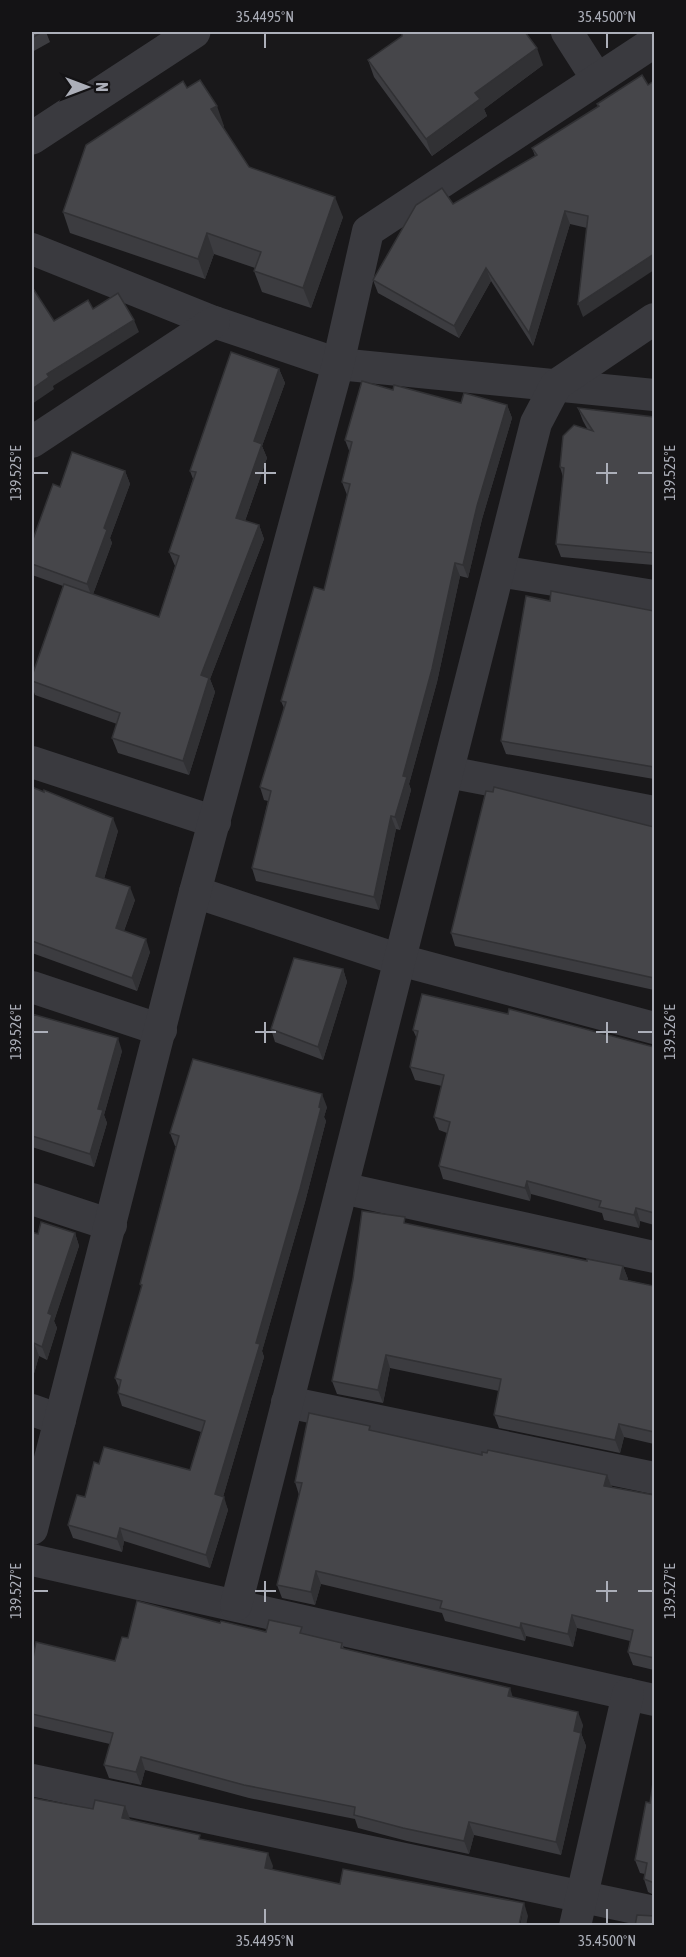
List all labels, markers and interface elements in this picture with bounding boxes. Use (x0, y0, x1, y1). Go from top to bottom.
text: 35.4495°N (236, 8, 294, 25)
text: 35.4500°N (578, 8, 636, 25)
north arrow (57, 57, 117, 117)
text: N (93, 82, 111, 92)
text: 139.525°E (7, 445, 24, 501)
text: 139.525°E (661, 445, 678, 501)
text: 139.526°E (7, 1004, 24, 1060)
text: 139.526°E (661, 1004, 678, 1060)
text: 139.527°E (7, 1563, 24, 1619)
text: 139.527°E (661, 1563, 678, 1619)
text: 35.4495°N (236, 1932, 294, 1949)
text: 35.4500°N (578, 1932, 636, 1949)

